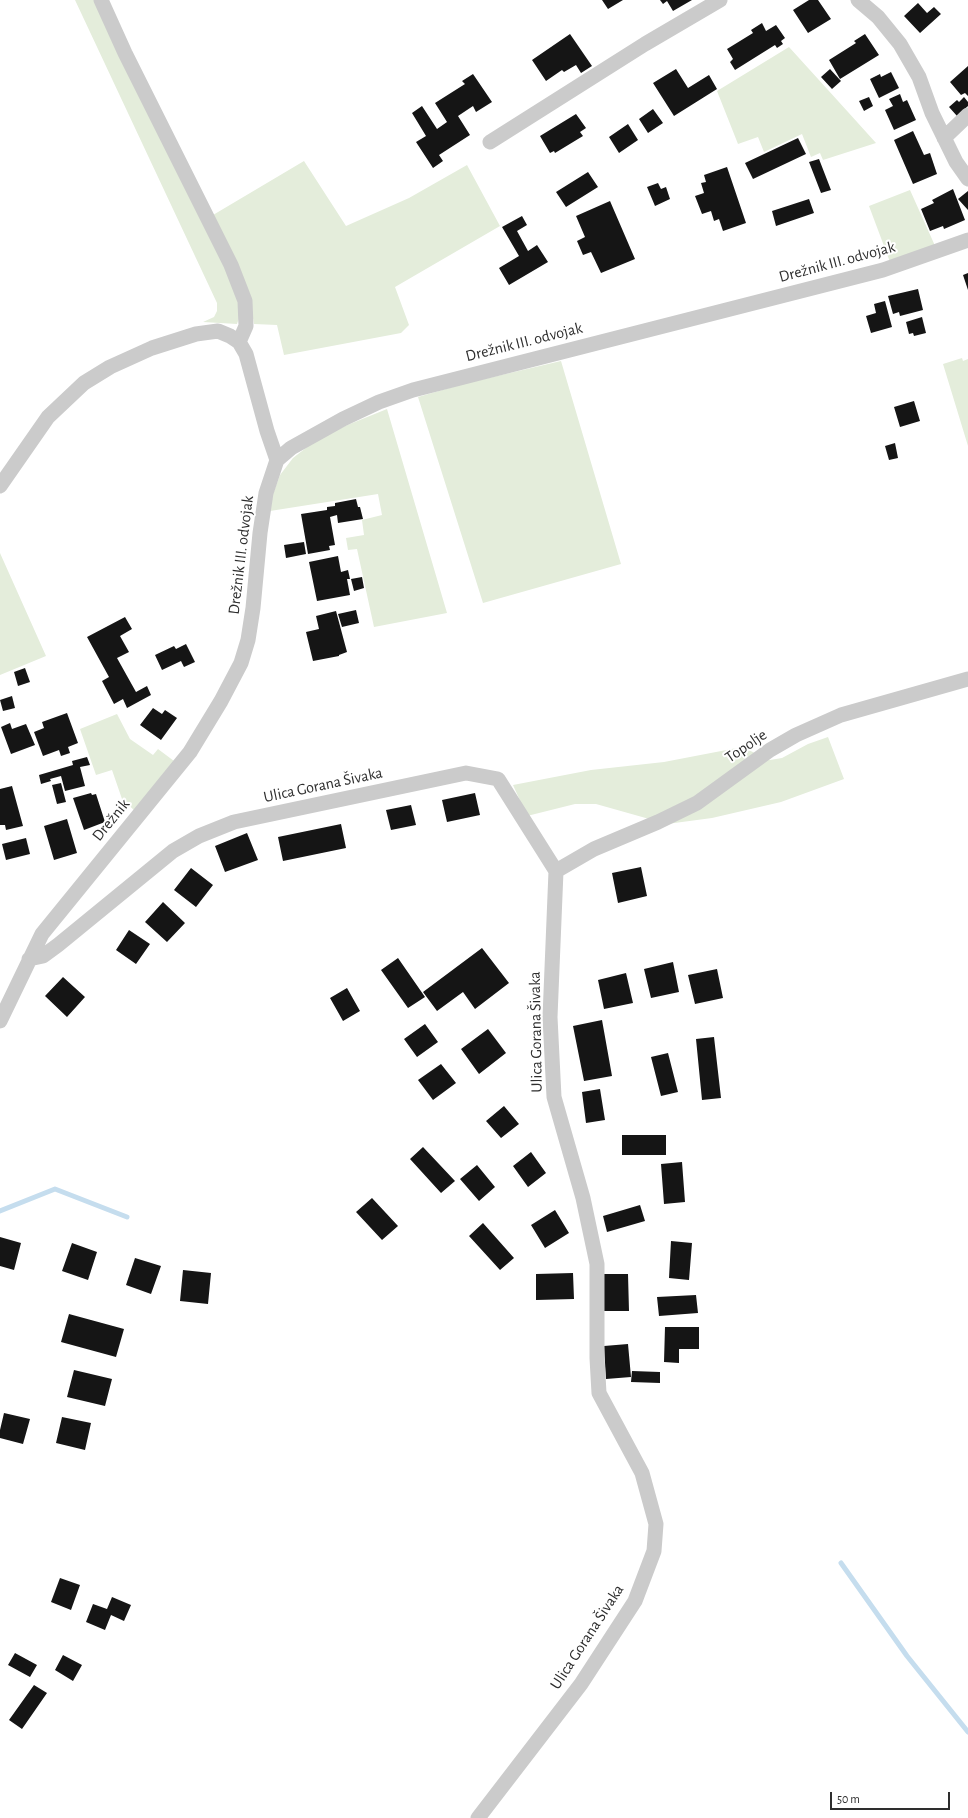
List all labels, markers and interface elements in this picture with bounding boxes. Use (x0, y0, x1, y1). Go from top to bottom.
street label: Drežnik III. odvojak (777, 237, 897, 287)
street label: Drežnik III. odvojak (464, 318, 584, 366)
street label: Drežnik III. odvojak (224, 494, 258, 616)
street label: Topolje (721, 725, 771, 767)
street label: Ulica Gorana Šivaka (262, 763, 384, 807)
street label: Drežnik (88, 795, 134, 845)
street label: Ulica Gorana Šivaka (525, 971, 547, 1093)
street label: Ulica Gorana Šivaka (546, 1581, 628, 1693)
scale bar (832, 1784, 952, 1810)
text: 50 m (837, 1793, 860, 1805)

